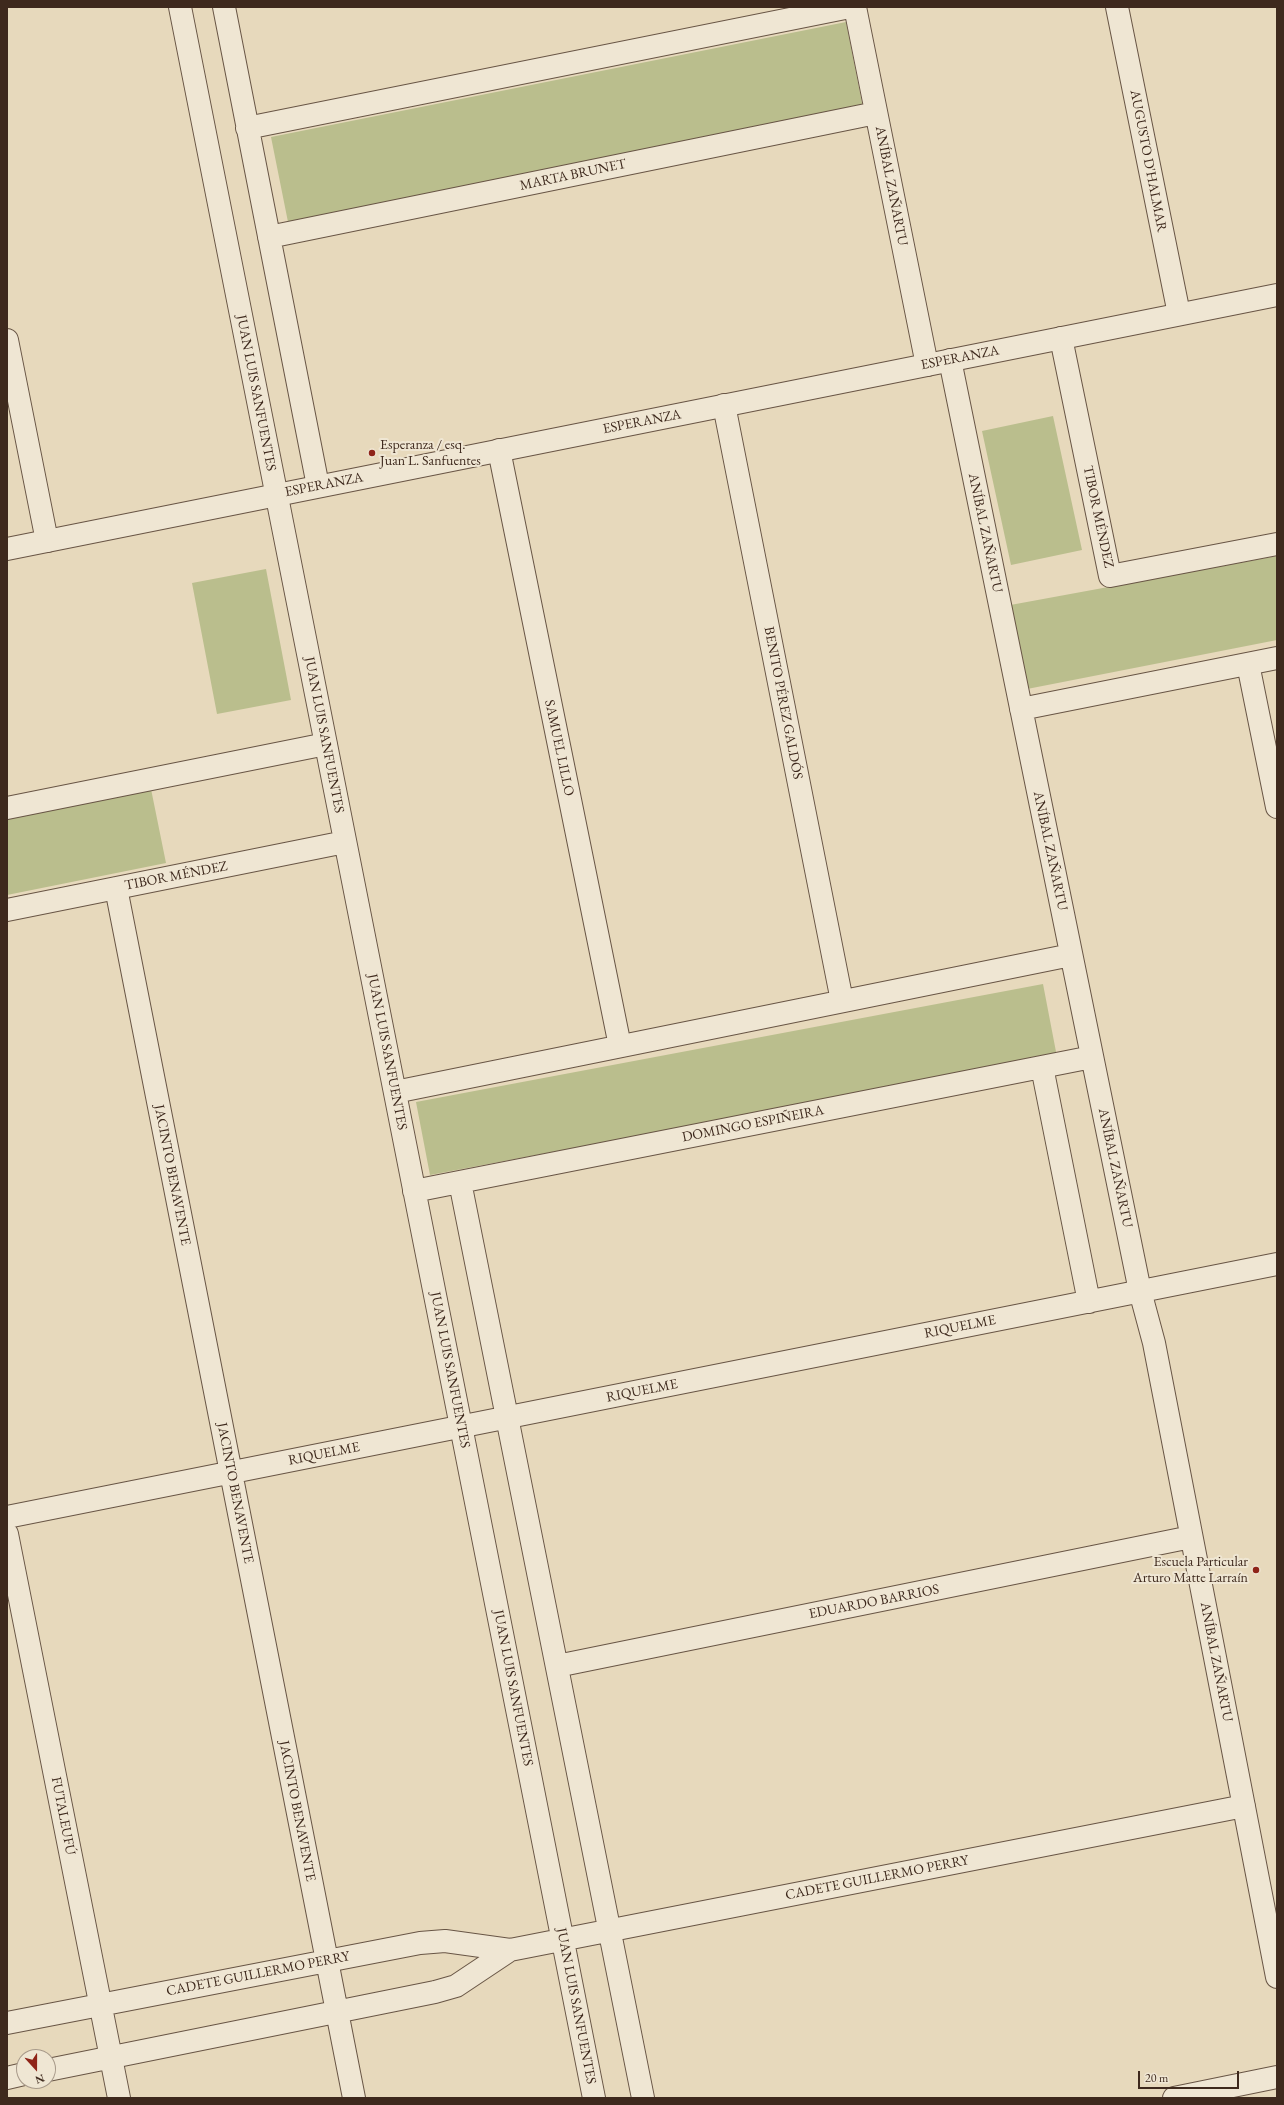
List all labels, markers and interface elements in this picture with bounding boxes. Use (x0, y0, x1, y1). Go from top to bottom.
street label: AUGUSTO D'HALMAR (1126, 88, 1170, 234)
street label: ANÍBAL ZAÑARTU (871, 125, 911, 247)
street label: MARTA BRUNET (518, 156, 628, 194)
street label: JUAN LUIS SANFUENTES (233, 313, 279, 473)
street label: ESPERANZA (919, 342, 1001, 374)
street label: ESPERANZA (601, 406, 683, 438)
place label: Esperanza / esq. Juan L. Sanfuentes (380, 437, 481, 470)
marker: Esperanza / esq. Juan L. Sanfuentes (367, 448, 377, 458)
street label: TIBOR MÉNDEZ (1079, 464, 1117, 570)
street label: ESPERANZA (283, 469, 365, 501)
street label: ANÍBAL ZAÑARTU (964, 472, 1006, 594)
street label: BENITO PÉREZ GALDÓS (760, 625, 806, 781)
street label: JUAN LUIS SANFUENTES (301, 655, 347, 815)
street label: SAMUEL LILLO (541, 698, 577, 798)
street label: ANÍBAL ZAÑARTU (1029, 790, 1071, 912)
street label: TIBOR MÉNDEZ (123, 858, 229, 894)
street label: JUAN LUIS SANFUENTES (364, 972, 410, 1132)
street label: DOMINGO ESPIÑEIRA (681, 1102, 825, 1146)
street label: JACINTO BENAVENTE (150, 1103, 194, 1247)
street label: ANÍBAL ZAÑARTU (1094, 1107, 1136, 1229)
street label: JUAN LUIS SANFUENTES (427, 1290, 473, 1450)
street label: RIQUELME (923, 1312, 997, 1342)
street label: RIQUELME (605, 1376, 679, 1406)
street label: JACINTO BENAVENTE (213, 1421, 257, 1565)
street label: RIQUELME (287, 1439, 361, 1469)
place label: Escuela Particular Arturo Matte Larraín (1133, 1554, 1248, 1586)
marker: Escuela Particular Arturo Matte Larraín (1251, 1565, 1261, 1575)
street label: EDUARDO BARRIOS (807, 1581, 941, 1623)
street label: ANÍBAL ZAÑARTU (1196, 1601, 1236, 1723)
street label: JUAN LUIS SANFUENTES (490, 1608, 536, 1768)
street label: JACINTO BENAVENTE (275, 1739, 319, 1883)
street label: FUTALEUFÚ (47, 1775, 79, 1857)
street label: CADETE GUILLERMO PERRY (784, 1852, 970, 1904)
street label: JUAN LUIS SANFUENTES (553, 1926, 599, 2086)
street label: CADETE GUILLERMO PERRY (165, 1948, 351, 2000)
north arrow (16, 2049, 56, 2089)
scale bar (1140, 2063, 1241, 2089)
text: 20 m (1145, 2070, 1168, 2086)
text: N (33, 2071, 47, 2087)

